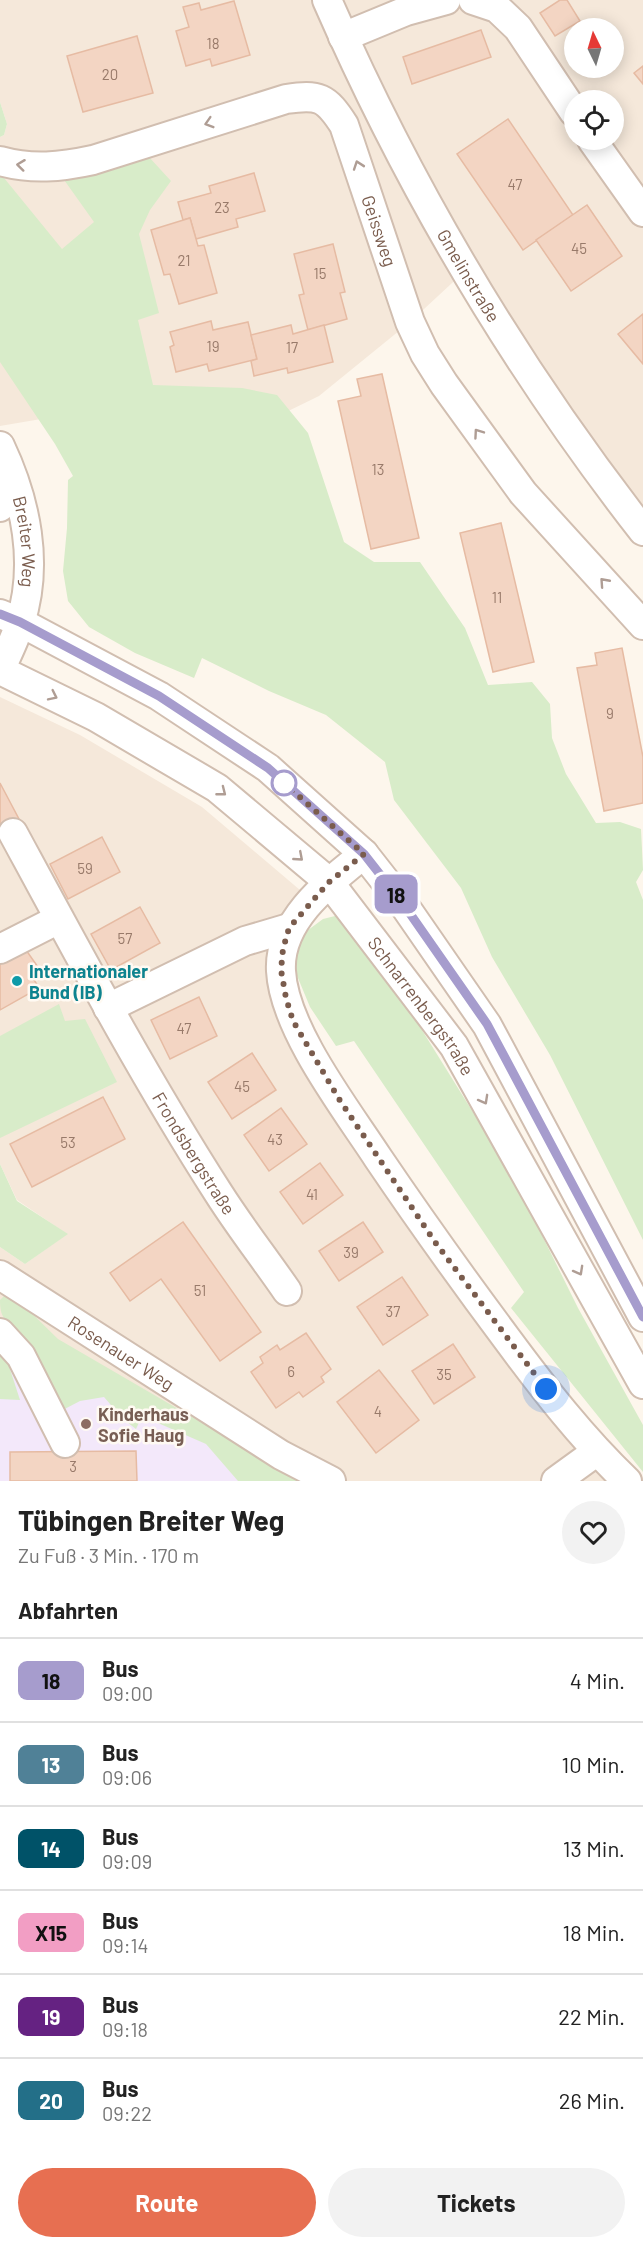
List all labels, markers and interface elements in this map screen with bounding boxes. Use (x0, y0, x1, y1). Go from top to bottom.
north arrow (564, 18, 624, 78)
map controls (564, 18, 624, 150)
house number: 18 (206, 34, 220, 52)
house number: 20 (102, 65, 118, 83)
button: locate (564, 90, 624, 150)
one-way arrow (204, 116, 215, 128)
one-way arrow (16, 160, 25, 172)
one-way arrow (353, 160, 366, 171)
house number: 47 (508, 175, 522, 193)
street label: Geissweg (357, 192, 402, 269)
house number: 23 (214, 198, 230, 216)
street label: Gmelinstraße (433, 225, 505, 326)
house number: 45 (571, 239, 587, 257)
house number: 21 (177, 251, 191, 269)
house number: 15 (314, 264, 326, 282)
house number: 19 (206, 337, 220, 355)
house number: 17 (286, 338, 298, 356)
one-way arrow (475, 428, 486, 439)
house number: 13 (372, 460, 384, 478)
street label: Breiter Weg (9, 494, 40, 589)
one-way arrow (600, 578, 611, 588)
house number: 11 (492, 588, 502, 606)
one-way arrow (46, 688, 57, 700)
house number: 9 (606, 704, 614, 722)
unlabelled marker (271, 770, 297, 796)
one-way arrow (215, 785, 226, 796)
one-way arrow (292, 850, 303, 861)
house number: 59 (77, 859, 93, 877)
line badge: 18 (369, 874, 423, 914)
text: 18 (387, 882, 405, 907)
house number: 57 (118, 929, 132, 947)
street label: Schnarrenbergstraße (363, 932, 479, 1079)
place label: Internationaler Bund (IB) (29, 960, 148, 1003)
marker: Internationaler Bund (IB) (10, 974, 24, 988)
house number: 47 (177, 1019, 191, 1037)
house number: 45 (234, 1077, 250, 1095)
street label: Frondsbergstraße (148, 1088, 240, 1219)
one-way arrow (477, 1094, 488, 1105)
house number: 43 (267, 1130, 283, 1148)
house number: 53 (60, 1133, 76, 1151)
house number: 41 (306, 1185, 318, 1203)
house number: 39 (343, 1243, 359, 1261)
one-way arrow (572, 1265, 583, 1275)
house number: 51 (194, 1281, 206, 1299)
house number: 37 (386, 1302, 400, 1320)
street label: Rosenauer Weg (64, 1311, 178, 1395)
house number: 6 (287, 1362, 295, 1380)
house number: 35 (436, 1365, 452, 1383)
your location (531, 1374, 561, 1404)
house number: 4 (374, 1402, 382, 1420)
place label: Kinderhaus Sofie Haug (98, 1403, 189, 1446)
marker: Kinderhaus Sofie Haug (79, 1417, 93, 1431)
house number: 3 (69, 1457, 77, 1475)
button: heart (562, 1501, 625, 1564)
text: Tübingen Breiter Weg (18, 1503, 284, 1537)
text: Zu Fuß · 3 Min. · 170 m (18, 1543, 199, 1567)
text: Abfahrten (18, 1597, 118, 1623)
text: Bus (102, 1655, 139, 1681)
text: 4 Min. (570, 1667, 625, 1693)
text: 18 (42, 1668, 60, 1693)
text: 09:00 (102, 1681, 153, 1705)
text: Bus (102, 1739, 139, 1765)
text: 10 Min. (562, 1751, 625, 1777)
text: 13 (42, 1752, 60, 1777)
text: 09:06 (102, 1765, 152, 1789)
text: Bus (102, 1823, 139, 1849)
text: 13 Min. (563, 1835, 625, 1861)
text: 14 (41, 1836, 61, 1861)
text: 09:09 (102, 1849, 152, 1873)
text: Bus (102, 1907, 139, 1933)
text: 18 Min. (563, 1919, 625, 1945)
text: X15 (35, 1920, 67, 1945)
text: 09:14 (102, 1933, 149, 1957)
text: Bus (102, 1991, 139, 2017)
text: 22 Min. (558, 2003, 625, 2029)
text: 19 (42, 2004, 60, 2029)
text: 09:18 (102, 2017, 148, 2041)
text: Bus (102, 2075, 139, 2101)
text: 26 Min. (559, 2087, 625, 2113)
text: 20 (39, 2088, 63, 2113)
text: 09:22 (102, 2101, 152, 2125)
button: Route (18, 2168, 316, 2237)
button: Tickets (328, 2168, 625, 2237)

